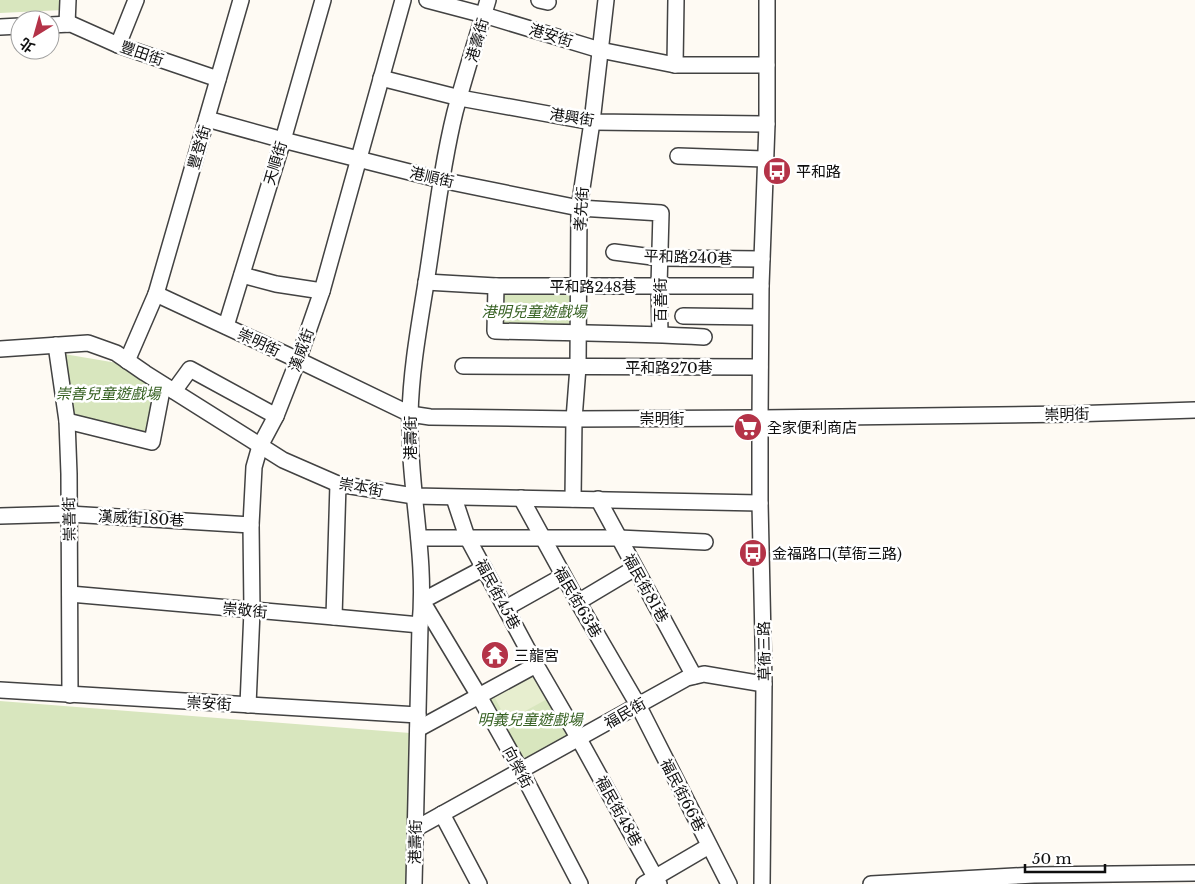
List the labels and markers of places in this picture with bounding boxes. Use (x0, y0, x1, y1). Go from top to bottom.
bus stop icon: 平和路 (762, 156, 792, 186)
place label: 平和路 (796, 162, 841, 181)
supermarket icon: 全家便利商店 (733, 412, 763, 442)
place label: 全家便利商店 (767, 418, 857, 437)
bus stop icon: 金福路口(草衙三路) (738, 538, 768, 568)
place label: 金福路口(草衙三路) (772, 544, 902, 563)
temple icon: 三龍宮 (480, 640, 510, 670)
place label: 三龍宮 (514, 646, 559, 665)

